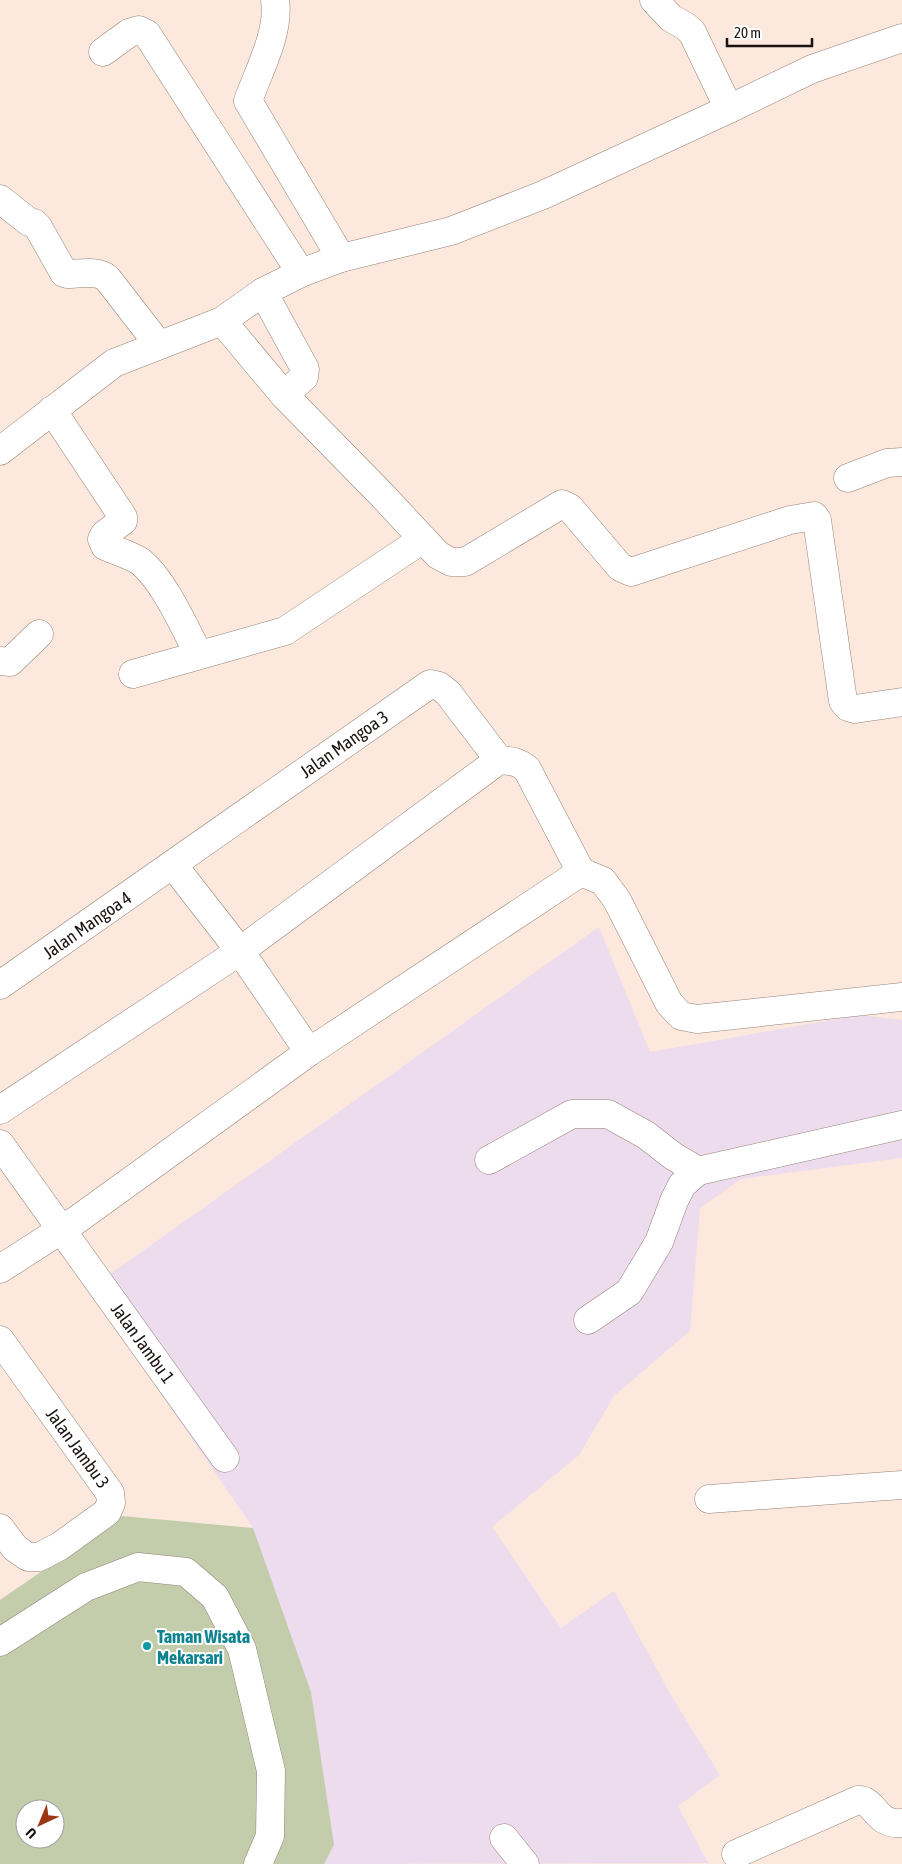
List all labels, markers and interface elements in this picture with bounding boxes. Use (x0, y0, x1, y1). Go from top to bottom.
scale bar (727, 15, 812, 47)
text: 20 m (734, 24, 761, 41)
street label: Jalan Mangoa 3 (296, 706, 392, 782)
street label: Jalan Mangoa 4 (39, 887, 135, 963)
street label: Jalan Jambu 1 (107, 1299, 179, 1387)
street label: Jalan Jambu 3 (42, 1404, 114, 1492)
place label: Taman Wisata Mekarsari (157, 1626, 250, 1668)
marker: Taman Wisata Mekarsari (141, 1640, 153, 1652)
north arrow (15, 1799, 65, 1849)
text: U (22, 1825, 39, 1842)

